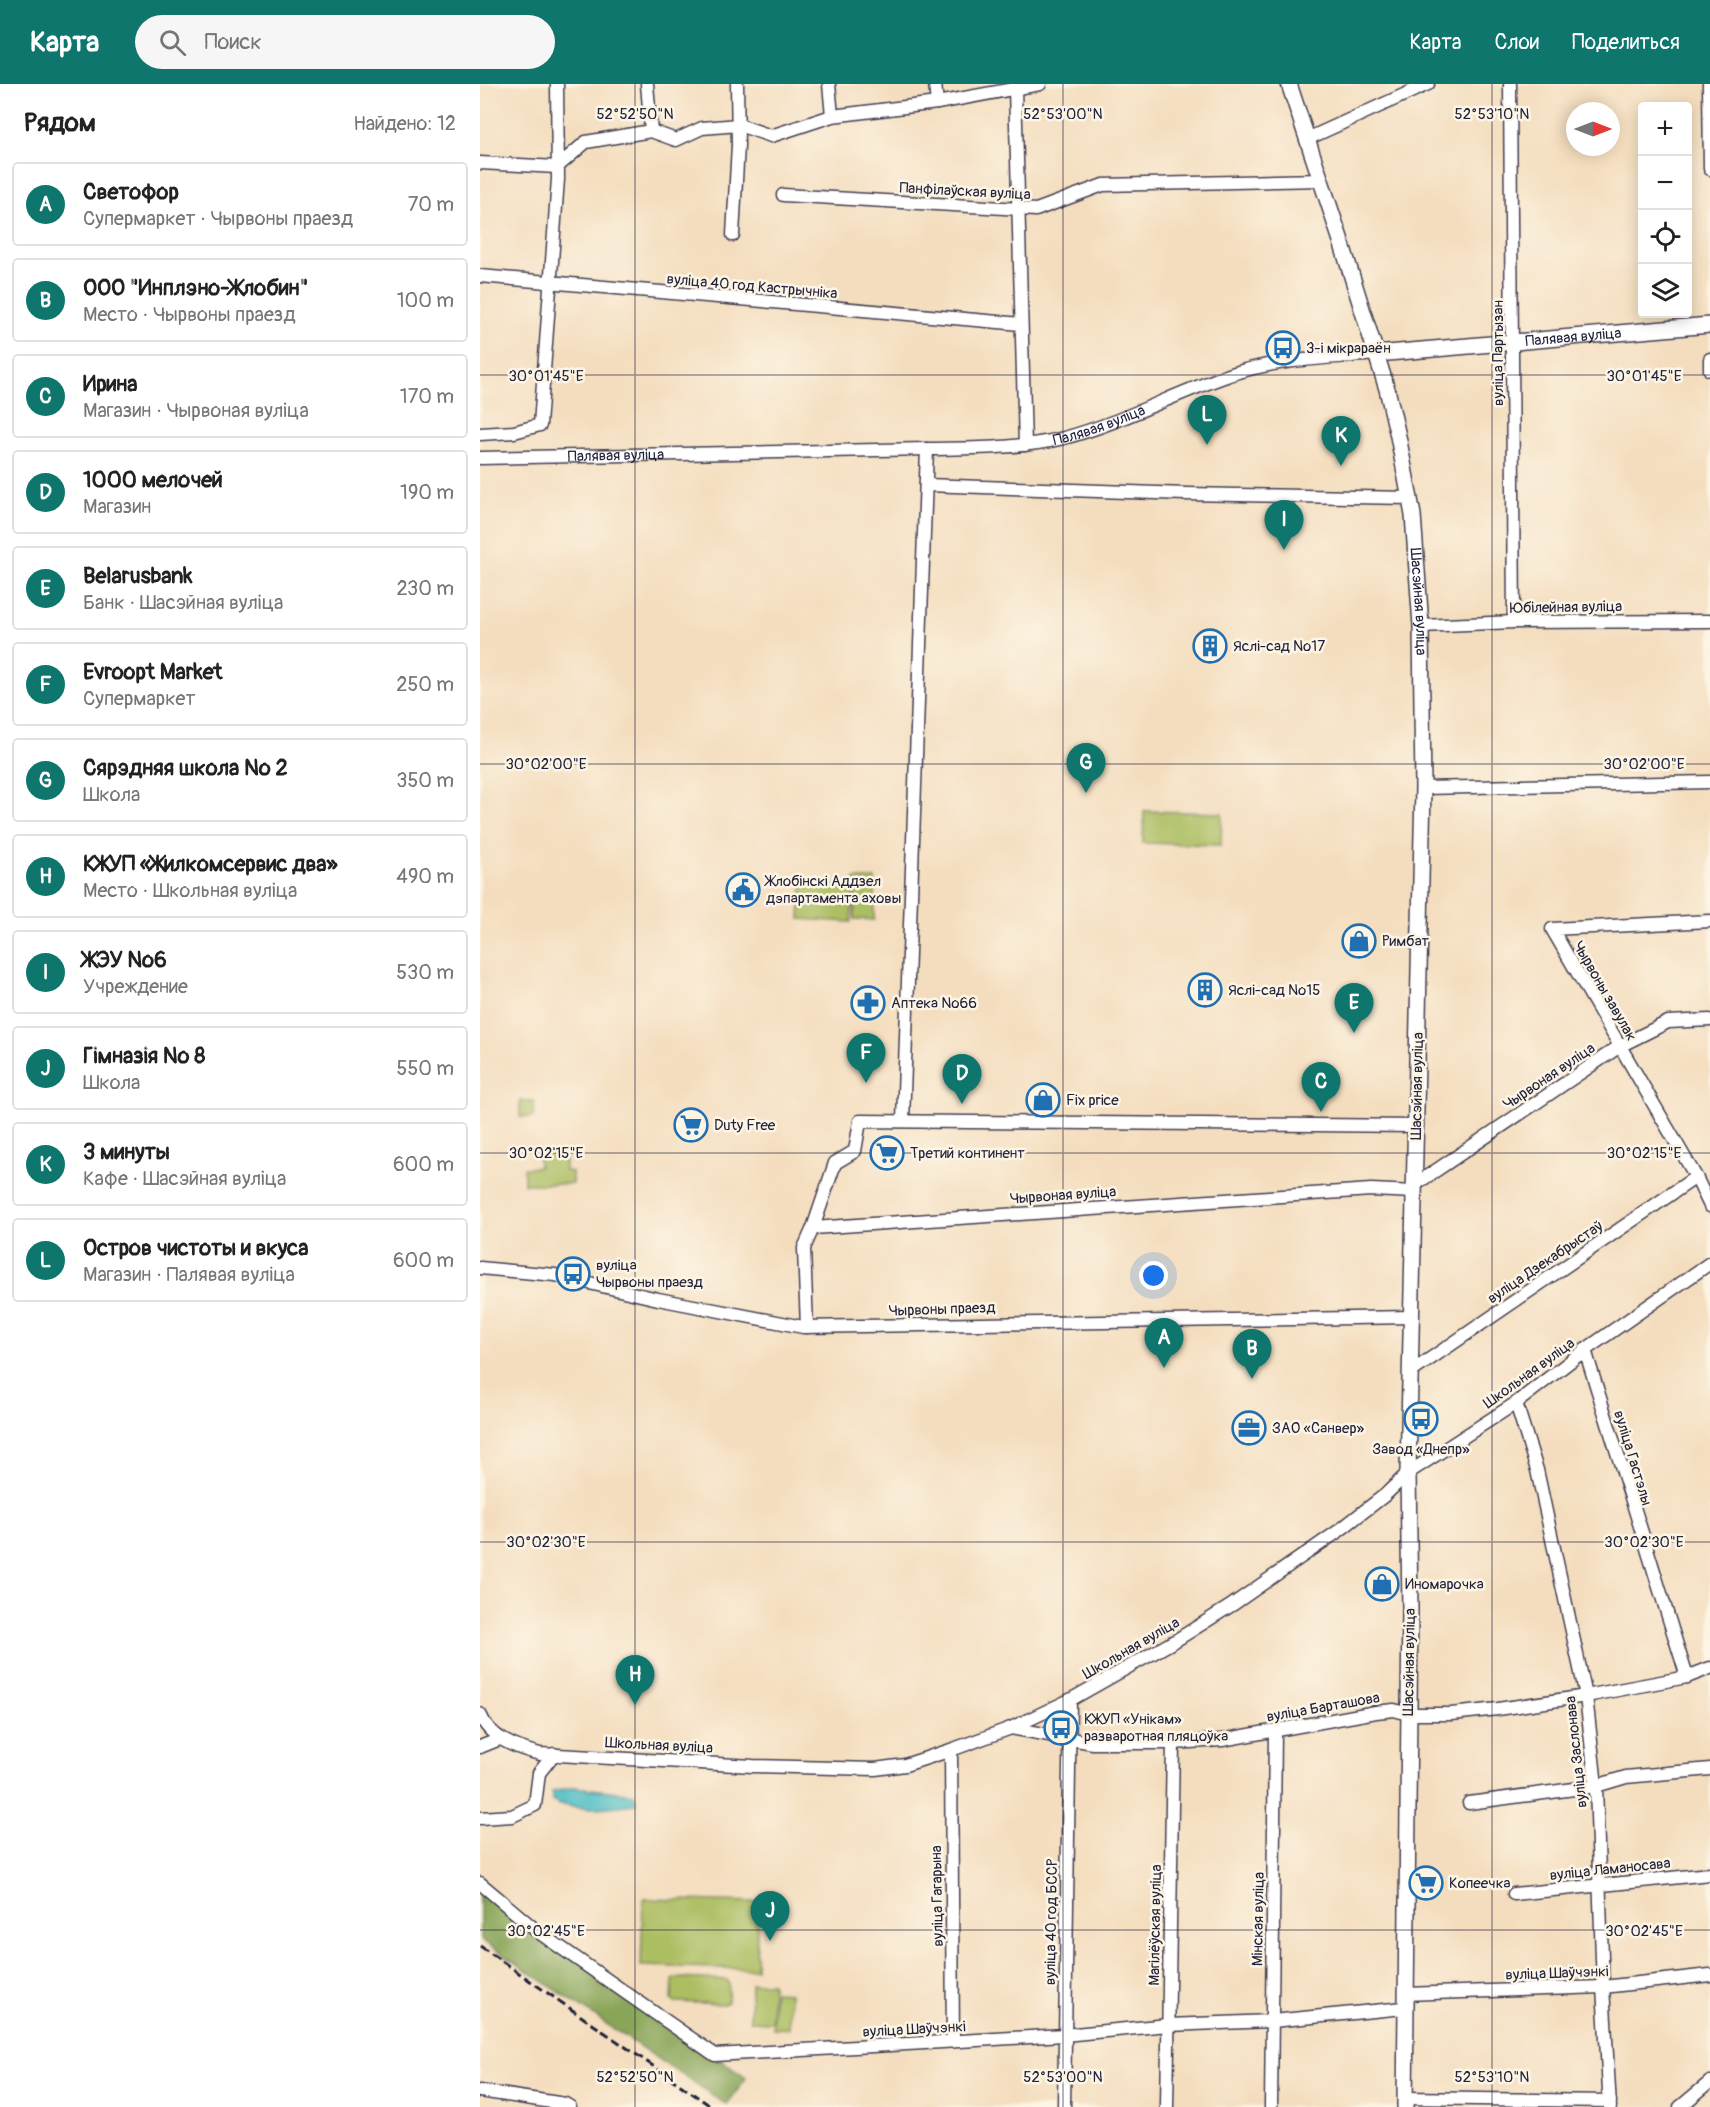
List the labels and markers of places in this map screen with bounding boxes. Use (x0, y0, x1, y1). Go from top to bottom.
bus stop icon: 3-і мікрараён (1265, 330, 1301, 366)
place label: 3-і мікрараён (1306, 339, 1391, 358)
pin: L (1188, 396, 1226, 445)
pin: K (1322, 416, 1360, 466)
pin: I (1264, 500, 1304, 550)
building icon: Яслі-сад №17 (1192, 628, 1228, 664)
place label: Яслі-сад №17 (1233, 637, 1325, 656)
pin: G (1066, 744, 1106, 793)
public building icon: Жлобінскі Аддзел дэпартамента аховы (725, 872, 761, 908)
place label: Жлобінскі Аддзел дэпартамента аховы (764, 872, 901, 908)
shop icon: Римбат (1341, 923, 1377, 959)
place label: Римбат (1382, 932, 1430, 951)
building icon: Яслі-сад №15 (1187, 972, 1223, 1008)
place label: Яслі-сад №15 (1228, 981, 1320, 1000)
pin: E (1334, 984, 1374, 1033)
pharmacy icon: Аптека №66 (850, 985, 886, 1021)
place label: Аптека №66 (891, 994, 977, 1013)
pin: F (846, 1034, 886, 1083)
pin: D (942, 1054, 982, 1104)
pin: C (1302, 1062, 1340, 1112)
shop icon: Fix price (1025, 1082, 1061, 1118)
place label: Fix price (1066, 1091, 1119, 1110)
supermarket icon: Duty Free (673, 1107, 709, 1143)
place label: Duty Free (714, 1116, 776, 1135)
supermarket icon: Третий континент (869, 1135, 905, 1171)
place label: Третий континент (910, 1144, 1025, 1163)
bus stop icon: вуліца Чырвоны праезд (555, 1256, 591, 1292)
place label: вуліца Чырвоны праезд (596, 1256, 703, 1292)
pin: A (1144, 1318, 1184, 1368)
pin: B (1232, 1330, 1272, 1379)
bus stop icon: Завод «Днепр» (1403, 1401, 1439, 1437)
office icon: ЗАО «Санвер» (1231, 1410, 1267, 1446)
place label: ЗАО «Санвер» (1272, 1419, 1365, 1438)
place label: Завод «Днепр» (1372, 1440, 1470, 1459)
shop icon: Иномарочка (1364, 1566, 1400, 1602)
place label: Иномарочка (1405, 1575, 1484, 1594)
pin: H (616, 1656, 654, 1705)
bus stop icon: КЖУП «Унікам» разваротная пляцоўка (1043, 1710, 1079, 1746)
place label: КЖУП «Унікам» разваротная пляцоўка (1084, 1710, 1228, 1746)
supermarket icon: Копеечка (1408, 1865, 1444, 1901)
place label: Копеечка (1449, 1874, 1510, 1893)
pin: J (750, 1892, 790, 1941)

